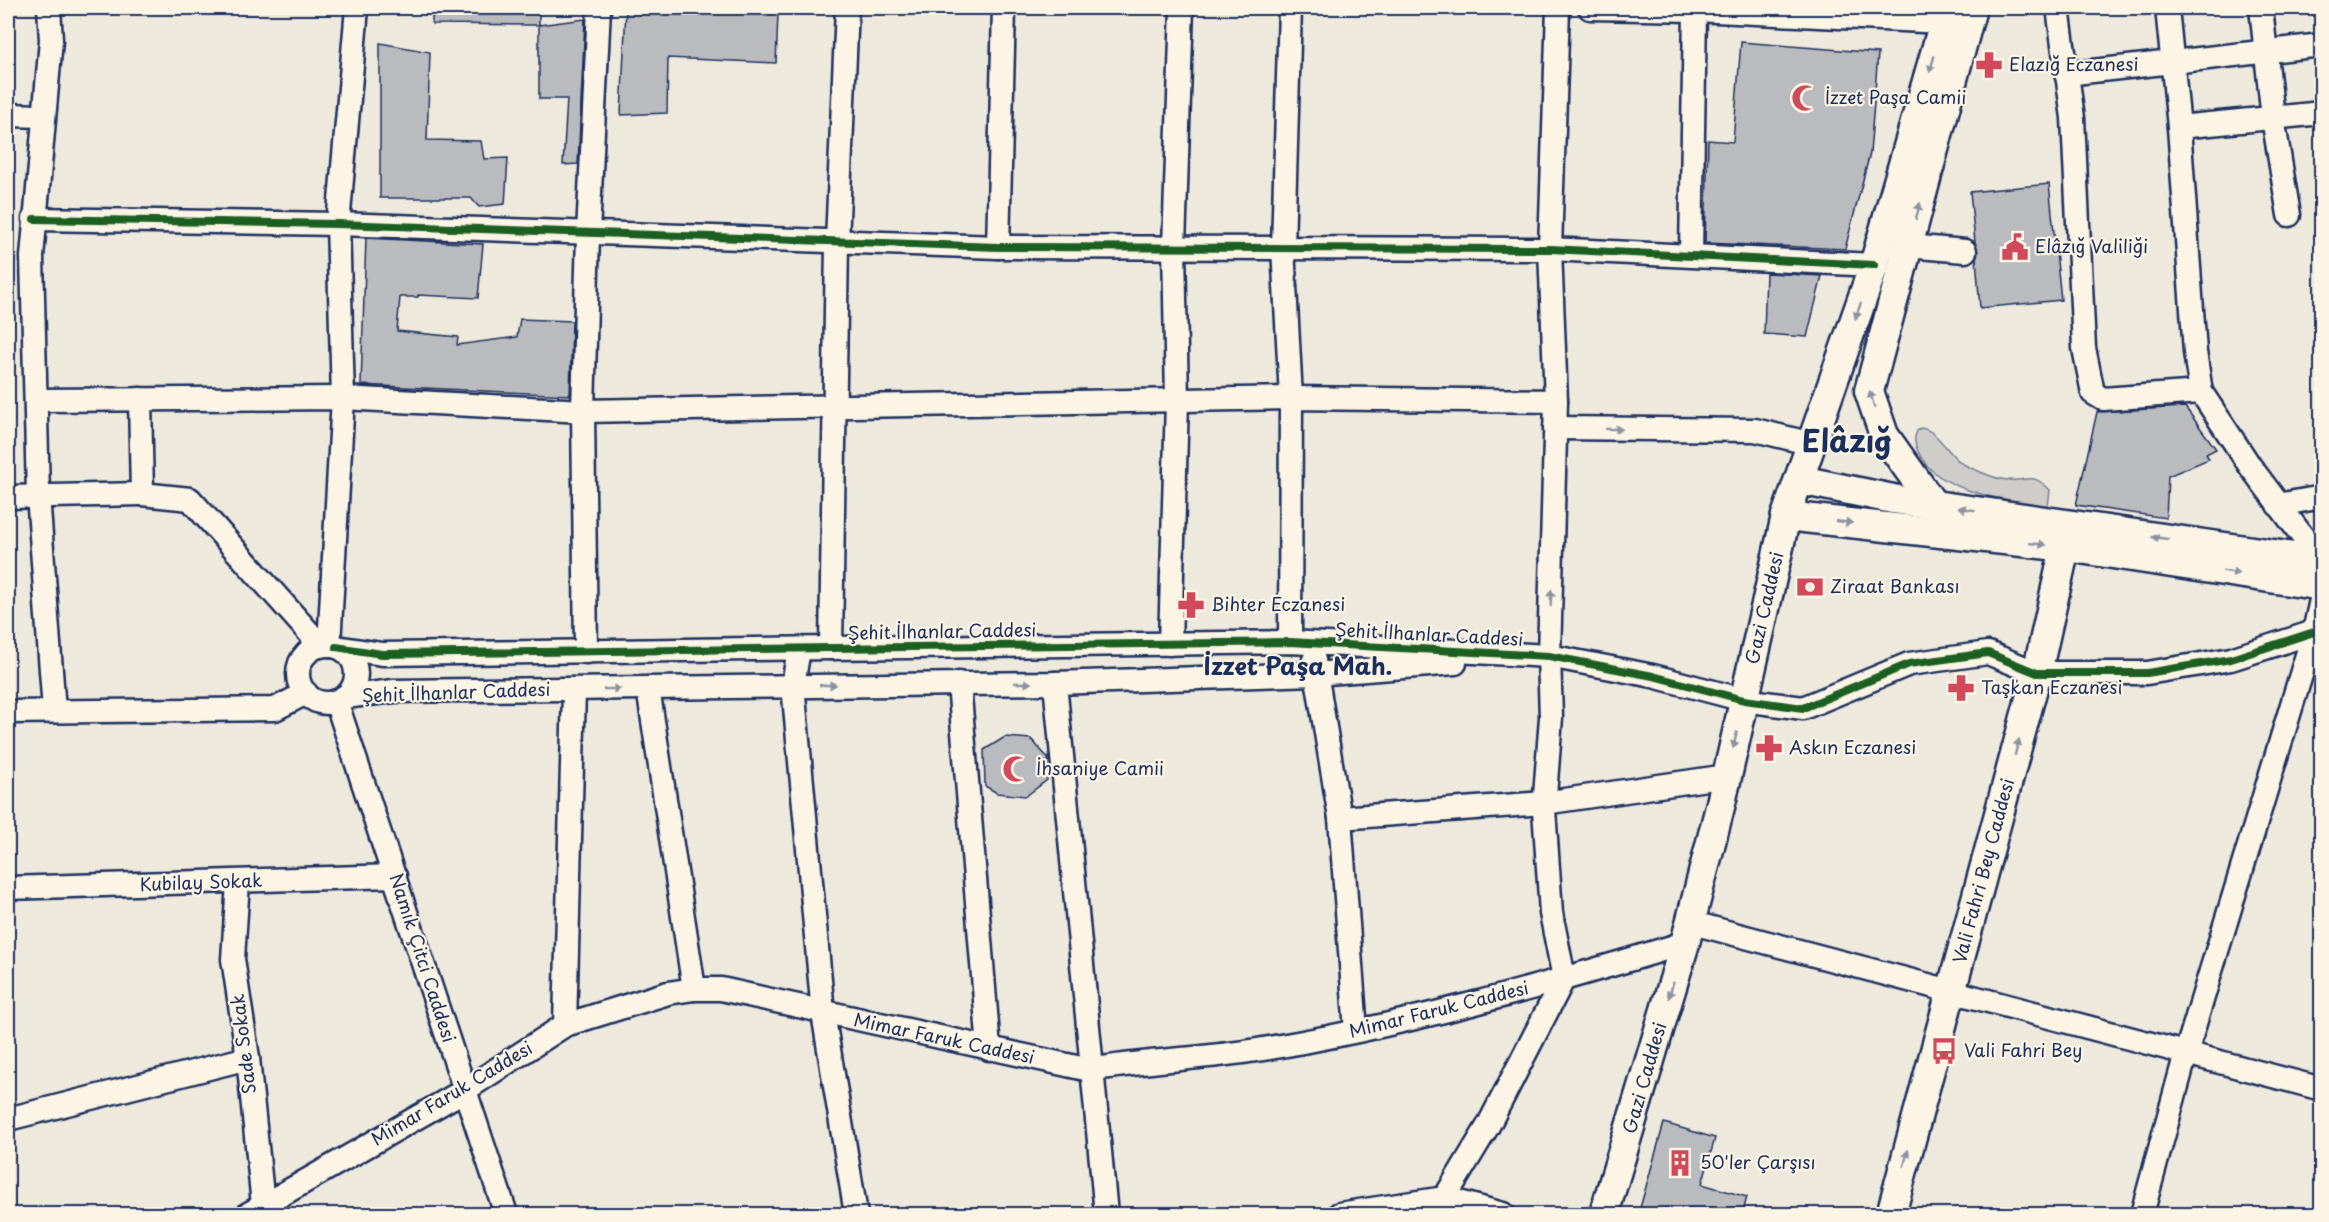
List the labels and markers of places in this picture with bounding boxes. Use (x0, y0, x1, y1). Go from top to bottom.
pharmacy icon: Elazığ Eczanesi (1974, 50, 2004, 80)
place label: Elazığ Eczanesi (2009, 50, 2139, 77)
mosque icon: İzzet Paşa Camii (1790, 83, 1820, 113)
place label: İzzet Paşa Camii (1825, 83, 1966, 110)
public building icon: Elâzığ Valiliği (2000, 232, 2030, 262)
place label: Elâzığ Valiliği (2035, 232, 2148, 259)
bank icon: Ziraat Bankası (1795, 572, 1825, 602)
place label: Ziraat Bankası (1830, 572, 1959, 599)
pharmacy icon: Bihter Eczanesi (1176, 590, 1206, 620)
place label: Bihter Eczanesi (1211, 590, 1345, 617)
pharmacy icon: Taşkan Eczanesi (1946, 673, 1976, 703)
place label: Taşkan Eczanesi (1981, 673, 2123, 700)
pharmacy icon: Askın Eczanesi (1754, 733, 1784, 763)
place label: Askın Eczanesi (1789, 733, 1916, 760)
mosque icon: İhsaniye Camii (1001, 754, 1031, 784)
place label: İhsaniye Camii (1036, 754, 1164, 781)
bus stop icon: Vali Fahri Bey (1929, 1036, 1959, 1066)
place label: Vali Fahri Bey (1964, 1036, 2082, 1063)
building icon: 50'ler Çarşısı (1665, 1148, 1695, 1178)
place label: 50'ler Çarşısı (1700, 1148, 1816, 1175)

